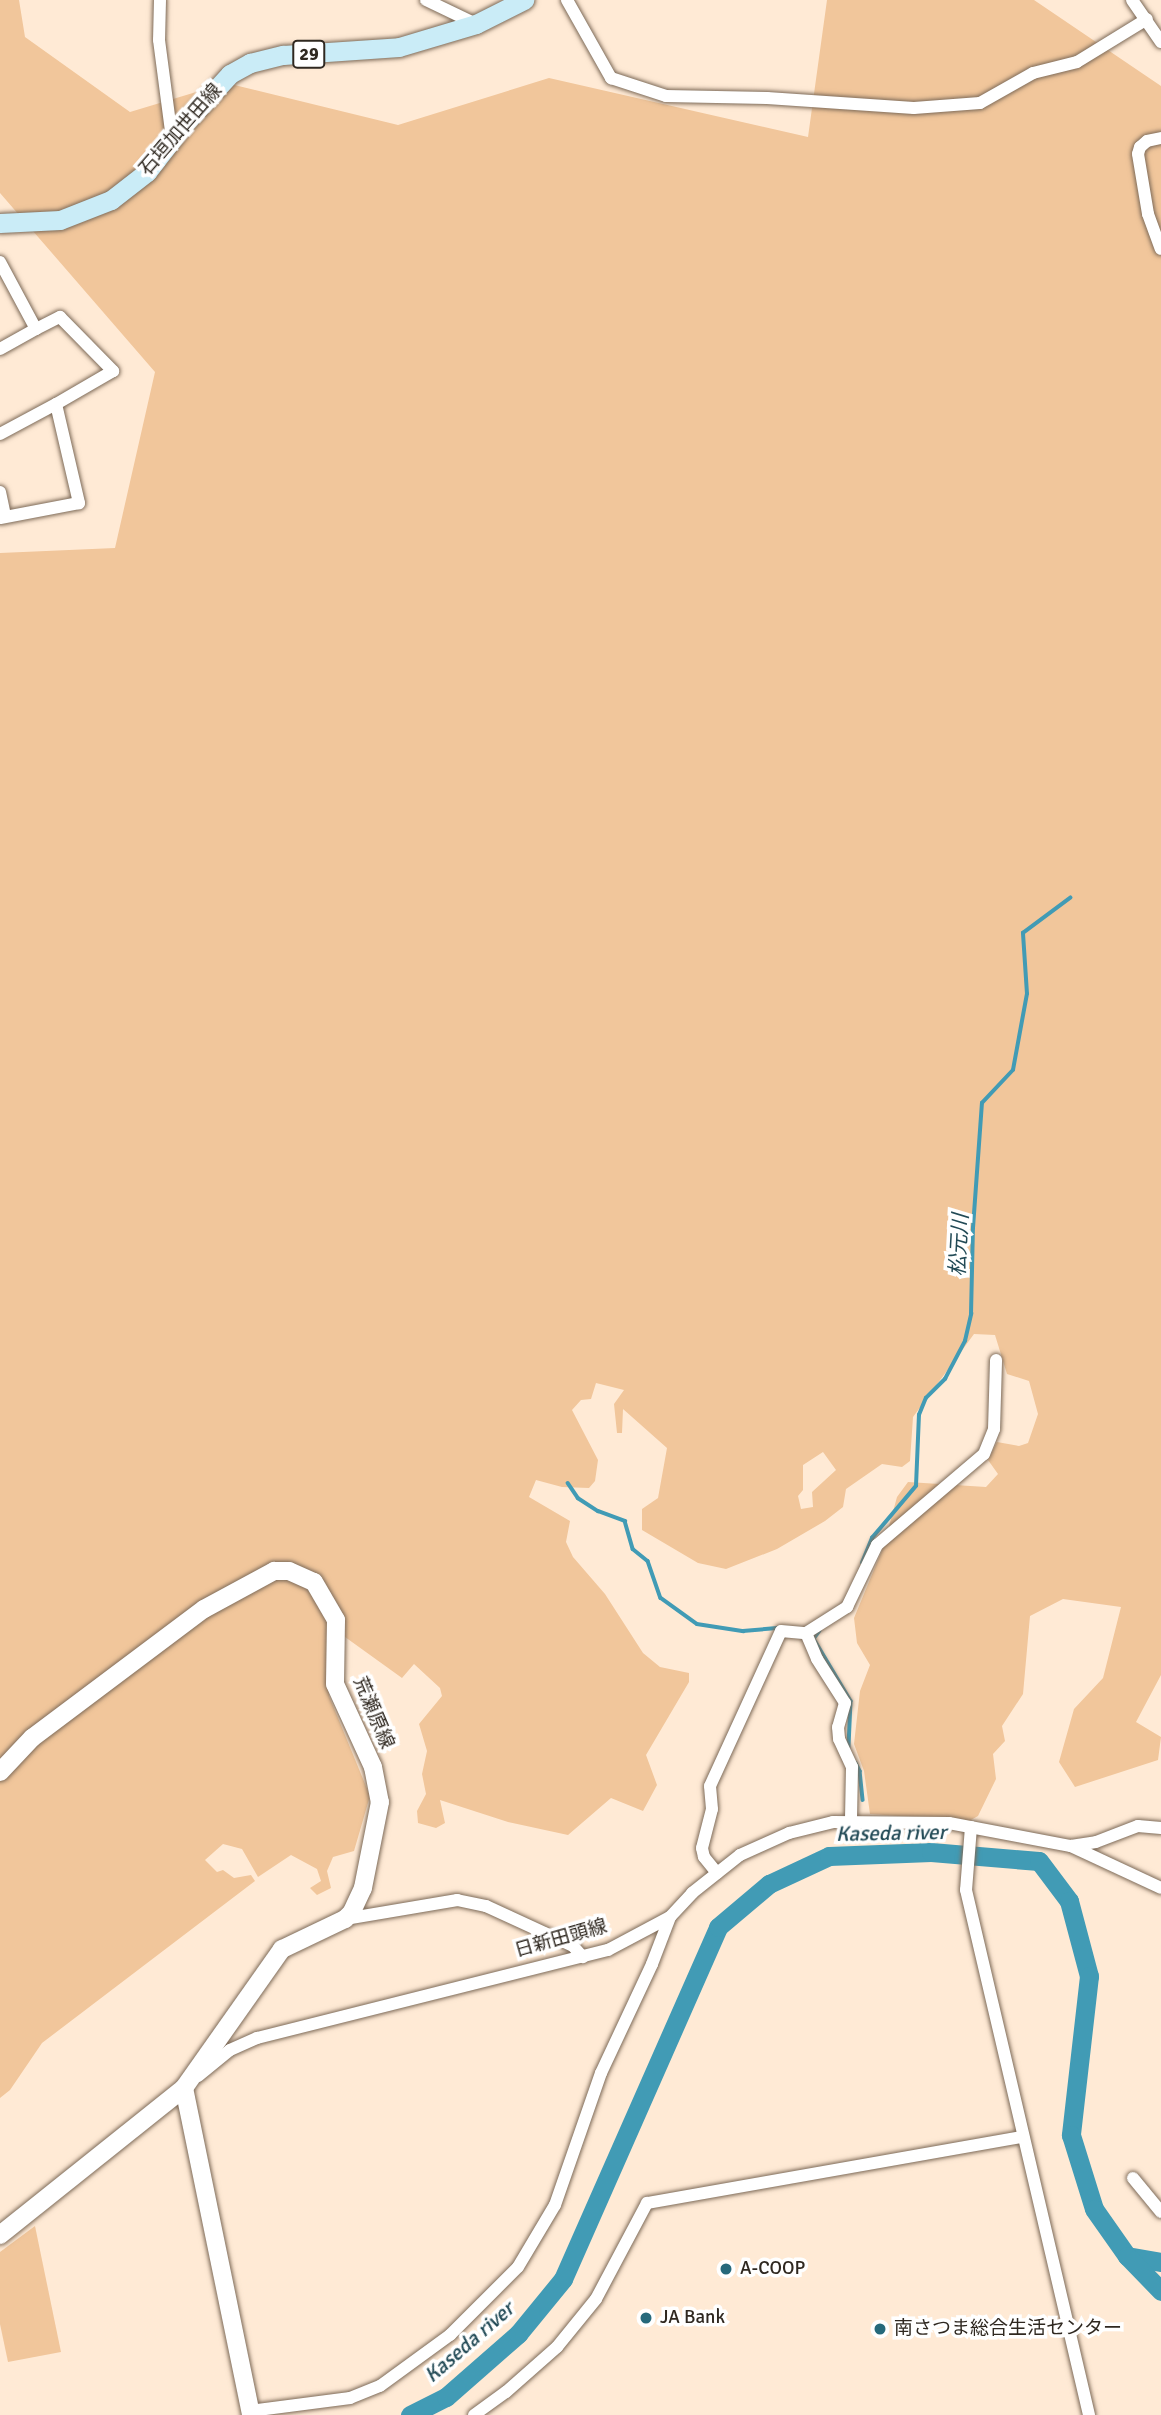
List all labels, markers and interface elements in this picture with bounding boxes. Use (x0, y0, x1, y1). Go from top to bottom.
road number: 29 (292, 40, 326, 68)
street label: 石垣加世田線 (135, 80, 227, 180)
water label: 松元川 (945, 1213, 973, 1277)
street label: 荒瀬原線 (348, 1674, 398, 1752)
water label: Kaseda river (836, 1819, 946, 1847)
street label: 日新田頭線 (512, 1915, 610, 1963)
place label: A-COOP (740, 2258, 805, 2280)
marker: A-COOP (718, 2261, 734, 2277)
water label: Kaseda river (419, 2296, 519, 2388)
place label: JA Bank (660, 2307, 725, 2329)
marker: JA Bank (638, 2310, 654, 2326)
place label: 南さつま総合生活センター (894, 2318, 1122, 2340)
marker: 南さつま総合生活センター (872, 2321, 888, 2337)

